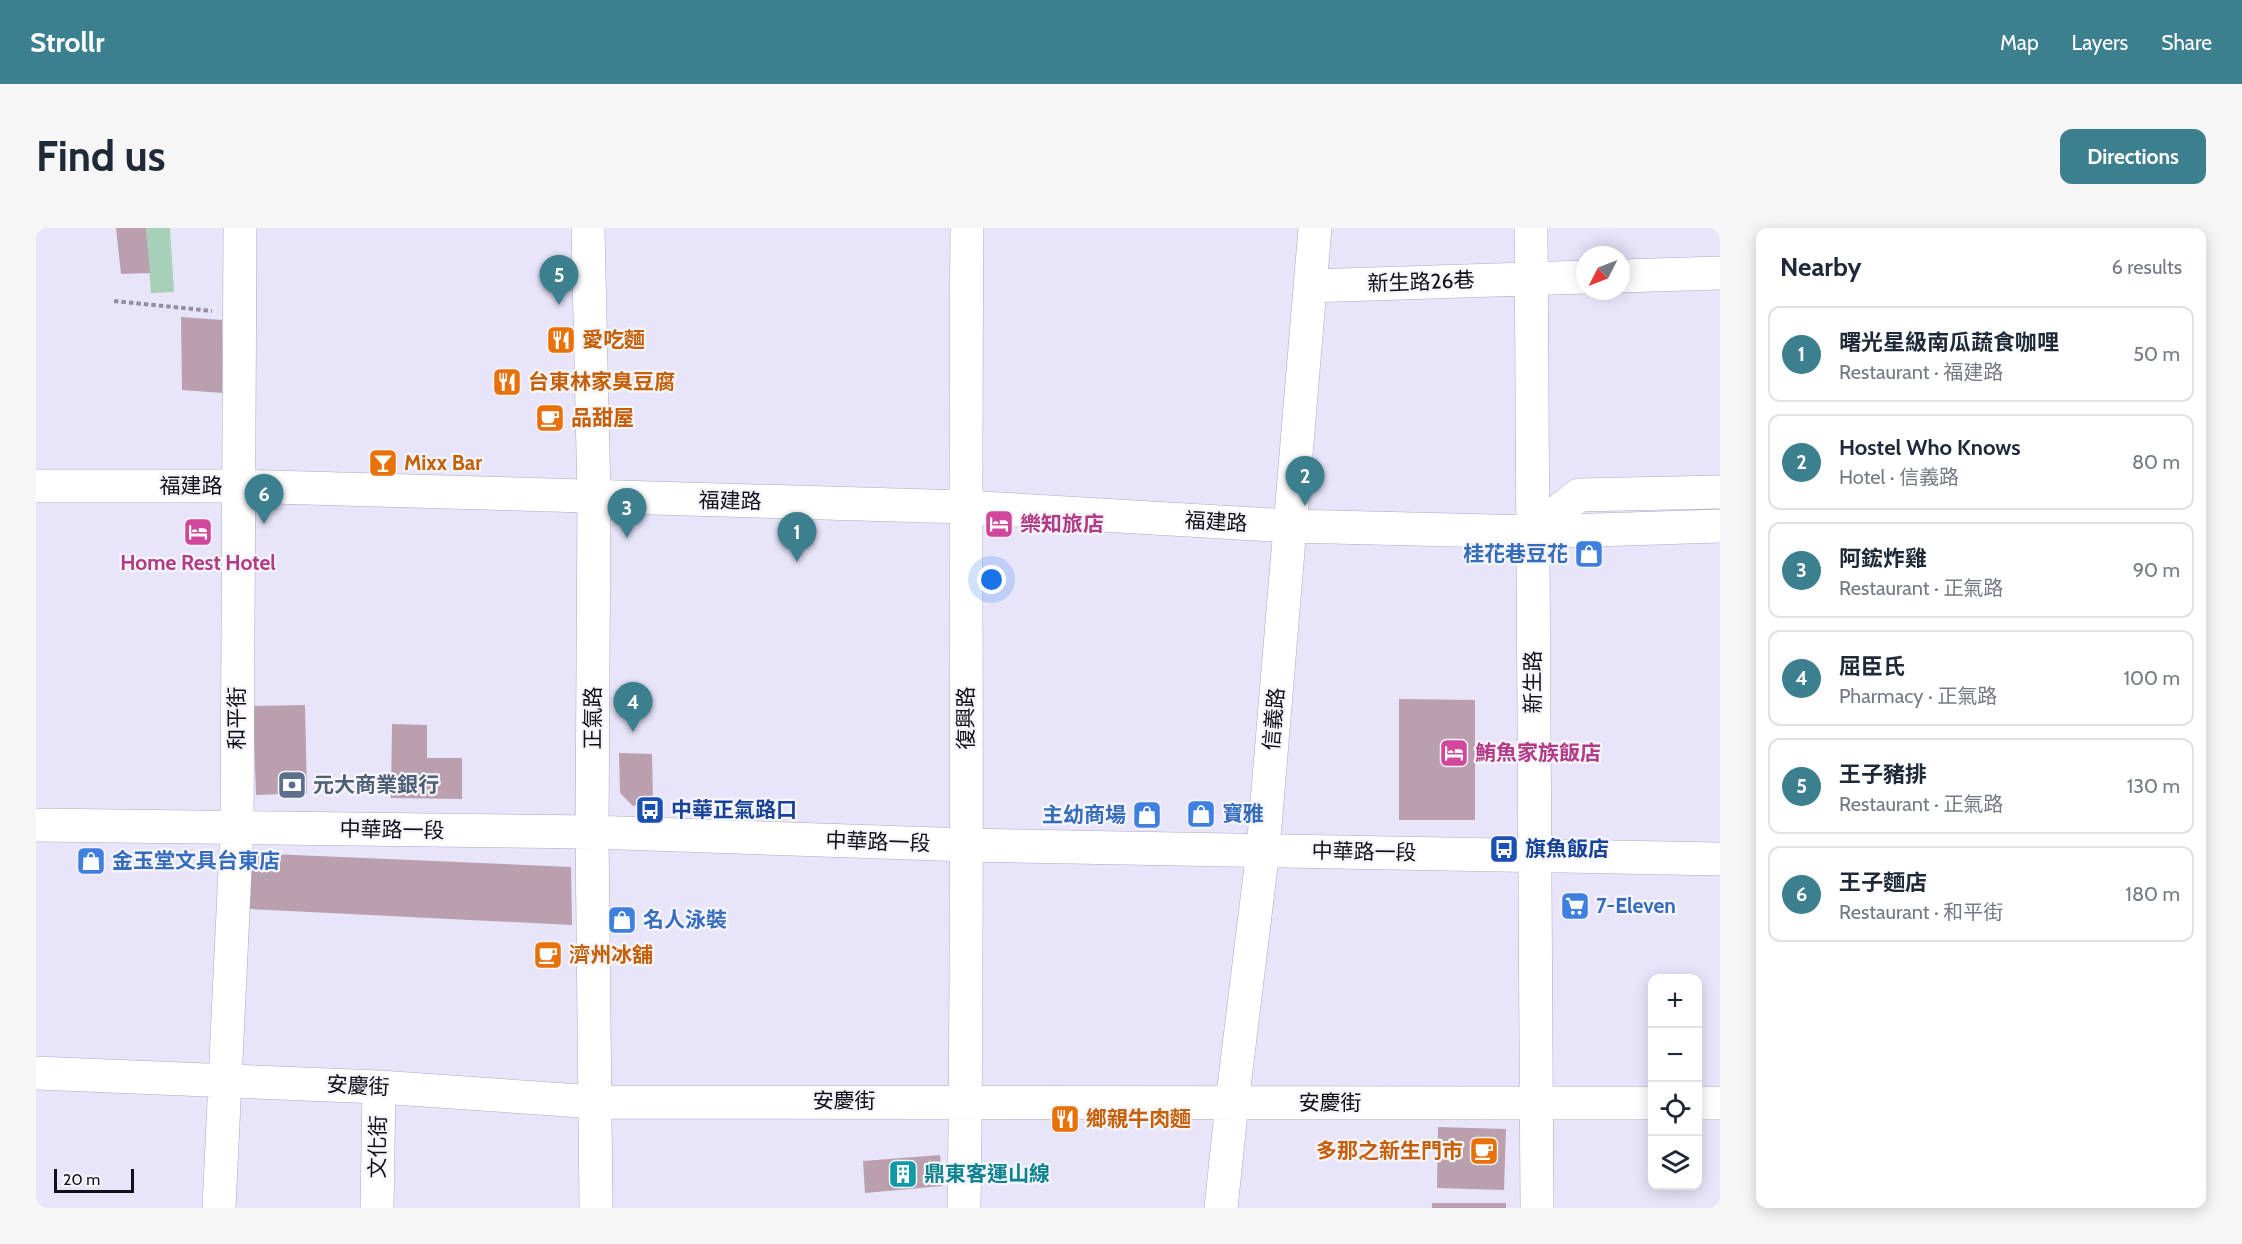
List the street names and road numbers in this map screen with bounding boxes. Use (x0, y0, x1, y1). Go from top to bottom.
street label: 新生路26巷 (1367, 267, 1475, 296)
street label: 福建路 (160, 473, 223, 498)
street label: 福建路 (698, 487, 762, 514)
street label: 福建路 (1184, 507, 1248, 536)
street label: 新生路 (1520, 651, 1545, 714)
street label: 信義路 (1258, 686, 1289, 751)
street label: 和平街 (224, 687, 249, 750)
street label: 正氣路 (580, 687, 605, 750)
street label: 復興路 (953, 687, 978, 750)
street label: 中華路一段 (339, 816, 445, 843)
street label: 中華路一段 (825, 827, 931, 856)
street label: 中華路一段 (1311, 838, 1417, 865)
street label: 安慶街 (326, 1071, 390, 1100)
street label: 安慶街 (813, 1088, 876, 1113)
street label: 安慶街 (1299, 1090, 1362, 1115)
street label: 文化街 (364, 1115, 391, 1179)

